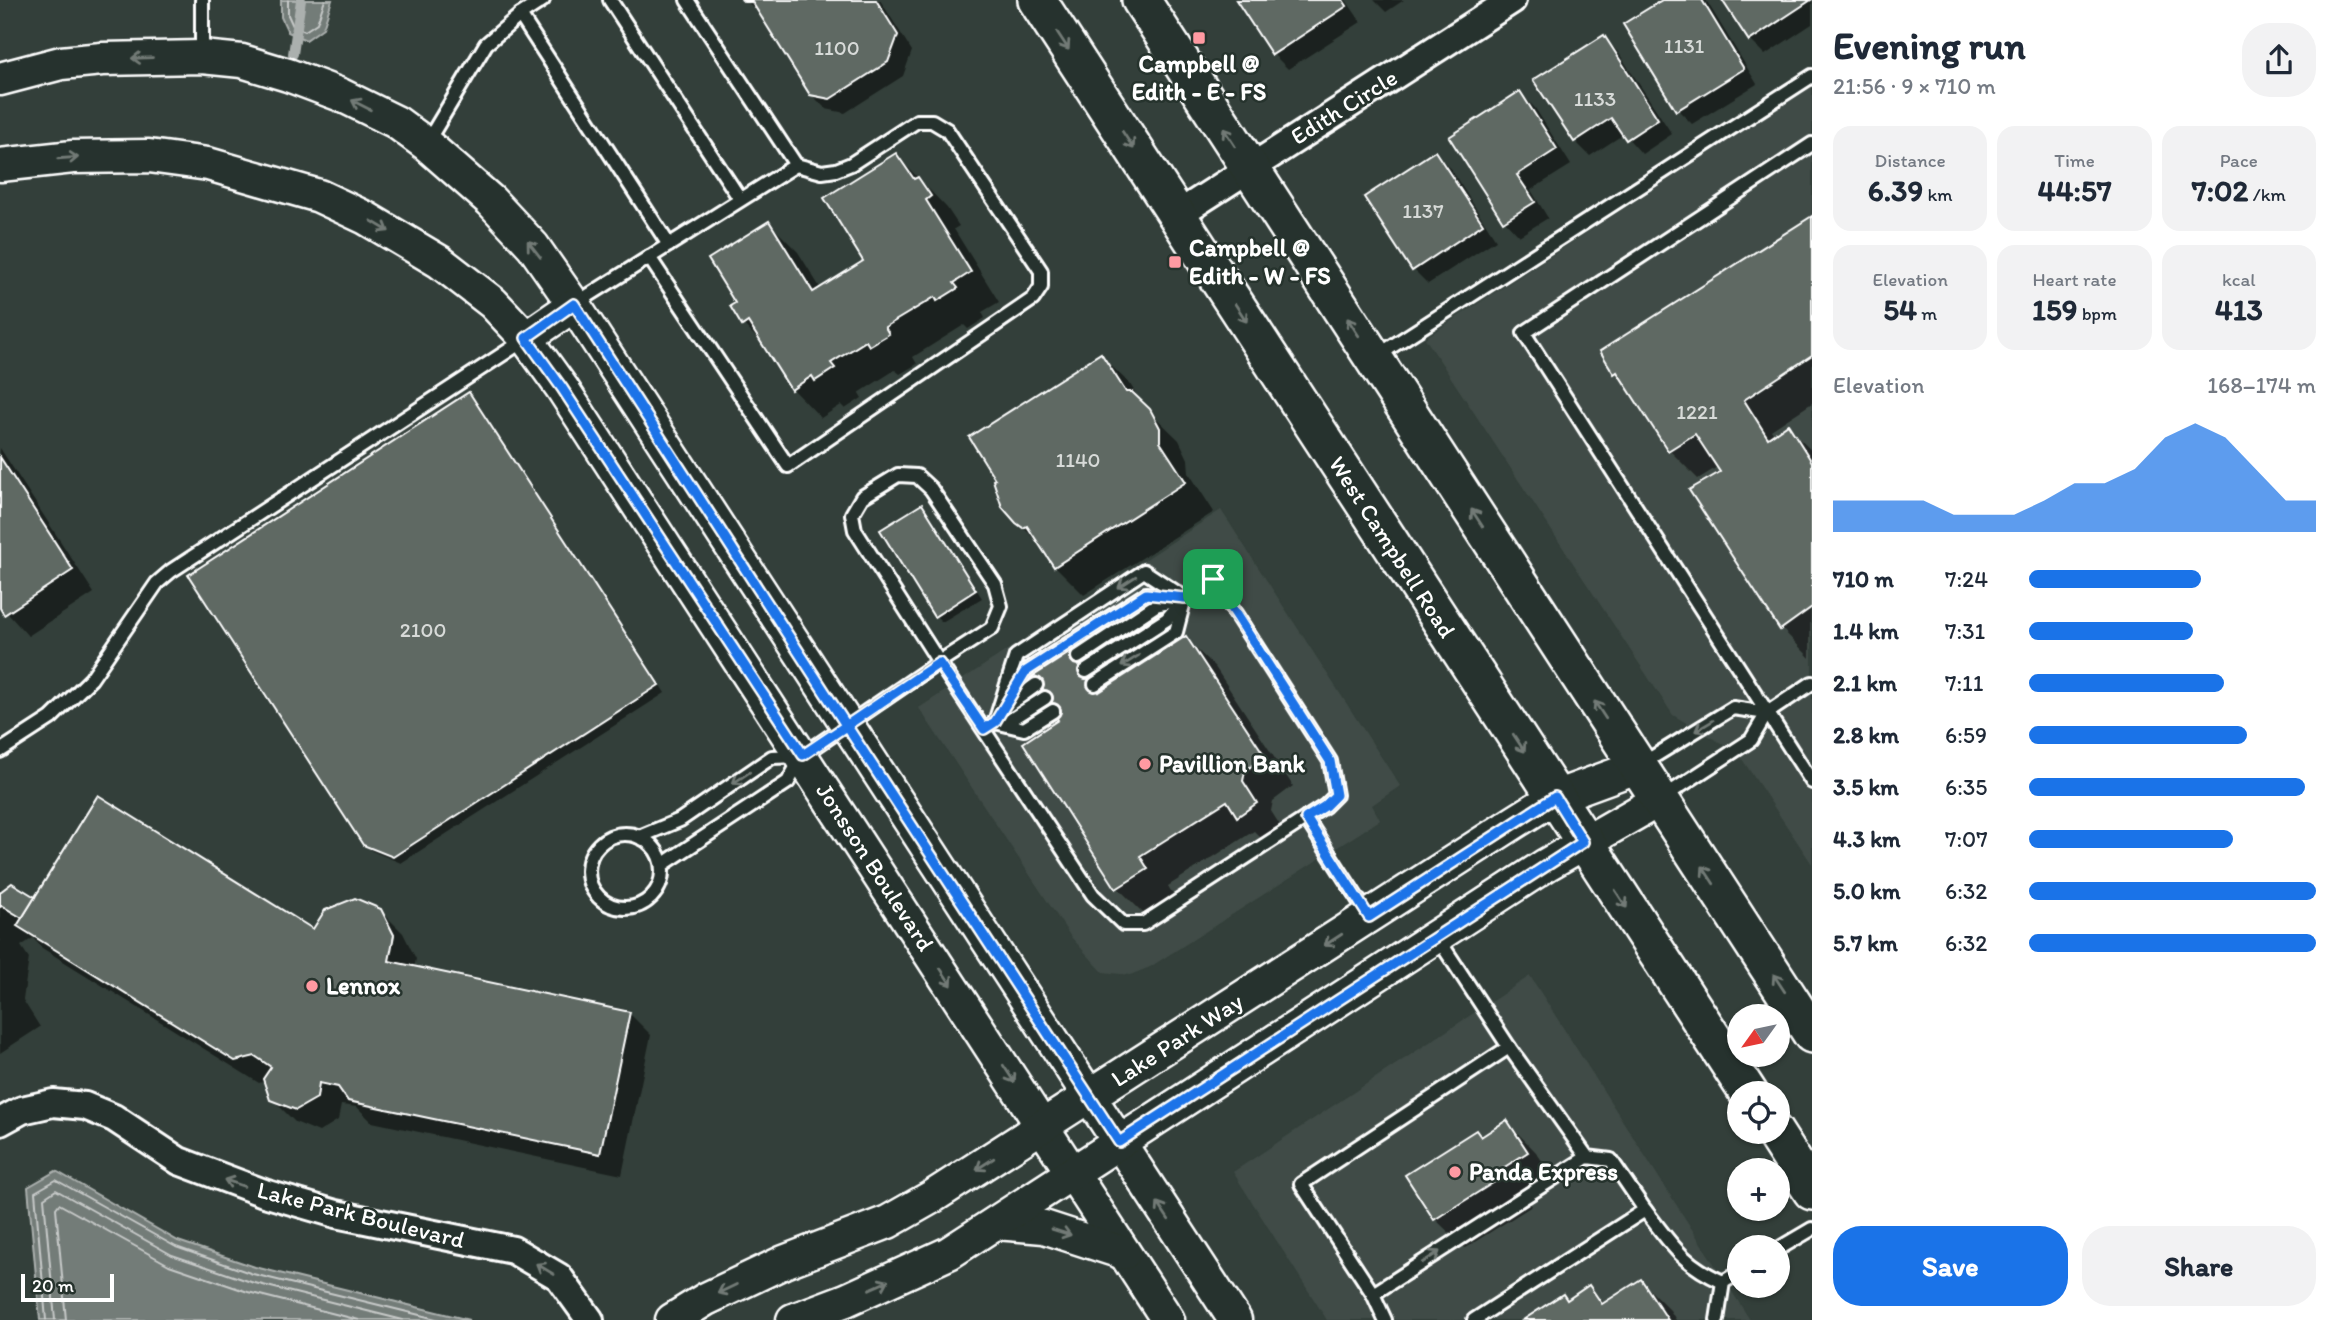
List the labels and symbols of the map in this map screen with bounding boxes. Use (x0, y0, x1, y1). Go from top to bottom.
marker: Campbell @ Edith - E - FS (1191, 30, 1207, 46)
one-way arrow (1057, 31, 1071, 51)
house number: 1131 (1664, 33, 1705, 58)
house number: 1100 (814, 35, 860, 60)
place label: Campbell @ Edith - E - FS (1132, 49, 1266, 106)
one-way arrow (130, 51, 153, 64)
street label: Edith Circle (1285, 62, 1402, 151)
house number: 1133 (1574, 86, 1616, 111)
one-way arrow (351, 97, 372, 111)
one-way arrow (1222, 127, 1236, 147)
one-way arrow (1120, 130, 1135, 149)
one-way arrow (56, 151, 79, 164)
house number: 1137 (1402, 198, 1444, 223)
one-way arrow (369, 219, 389, 233)
place label: Campbell @ Edith - W - FS (1189, 233, 1331, 290)
one-way arrow (527, 241, 542, 259)
marker: Campbell @ Edith - W - FS (1167, 254, 1183, 270)
one-way arrow (1234, 303, 1248, 323)
one-way arrow (1346, 318, 1360, 338)
house number: 1221 (1676, 399, 1718, 424)
house number: 1140 (1055, 447, 1101, 472)
street label: West Campbell Road (1323, 450, 1462, 643)
one-way arrow (1469, 509, 1483, 529)
pin (1183, 549, 1243, 609)
one-way arrow (1118, 575, 1138, 589)
house number: 2100 (400, 617, 446, 642)
one-way arrow (1120, 655, 1140, 669)
one-way arrow (1593, 700, 1607, 720)
one-way arrow (1694, 719, 1714, 733)
one-way arrow (1512, 733, 1527, 752)
place label: Pavillion Bank (1159, 749, 1306, 778)
marker: Pavillion Bank (1137, 756, 1153, 772)
one-way arrow (732, 771, 751, 785)
street label: Jonsson Boulevard (810, 777, 941, 956)
one-way arrow (1701, 865, 1715, 885)
one-way arrow (1614, 889, 1628, 908)
one-way arrow (1323, 934, 1343, 948)
one-way arrow (940, 967, 954, 987)
place label: Lennox (326, 971, 401, 1000)
one-way arrow (1771, 973, 1785, 993)
marker: Lennox (304, 978, 320, 994)
street label: Lake Park Way (1106, 986, 1248, 1093)
north arrow (1727, 1004, 1790, 1068)
one-way arrow (1002, 1063, 1016, 1083)
one-way arrow (976, 1156, 995, 1171)
place label: Panda Express (1469, 1157, 1618, 1187)
marker: Panda Express (1447, 1164, 1463, 1180)
street label: Lake Park Boulevard (254, 1175, 468, 1254)
one-way arrow (223, 1176, 245, 1188)
one-way arrow (1156, 1202, 1170, 1222)
one-way arrow (1050, 1226, 1072, 1239)
one-way arrow (1420, 1250, 1440, 1264)
one-way arrow (536, 1262, 556, 1276)
scale bar (21, 1271, 114, 1303)
one-way arrow (868, 1278, 889, 1291)
one-way arrow (717, 1283, 738, 1297)

